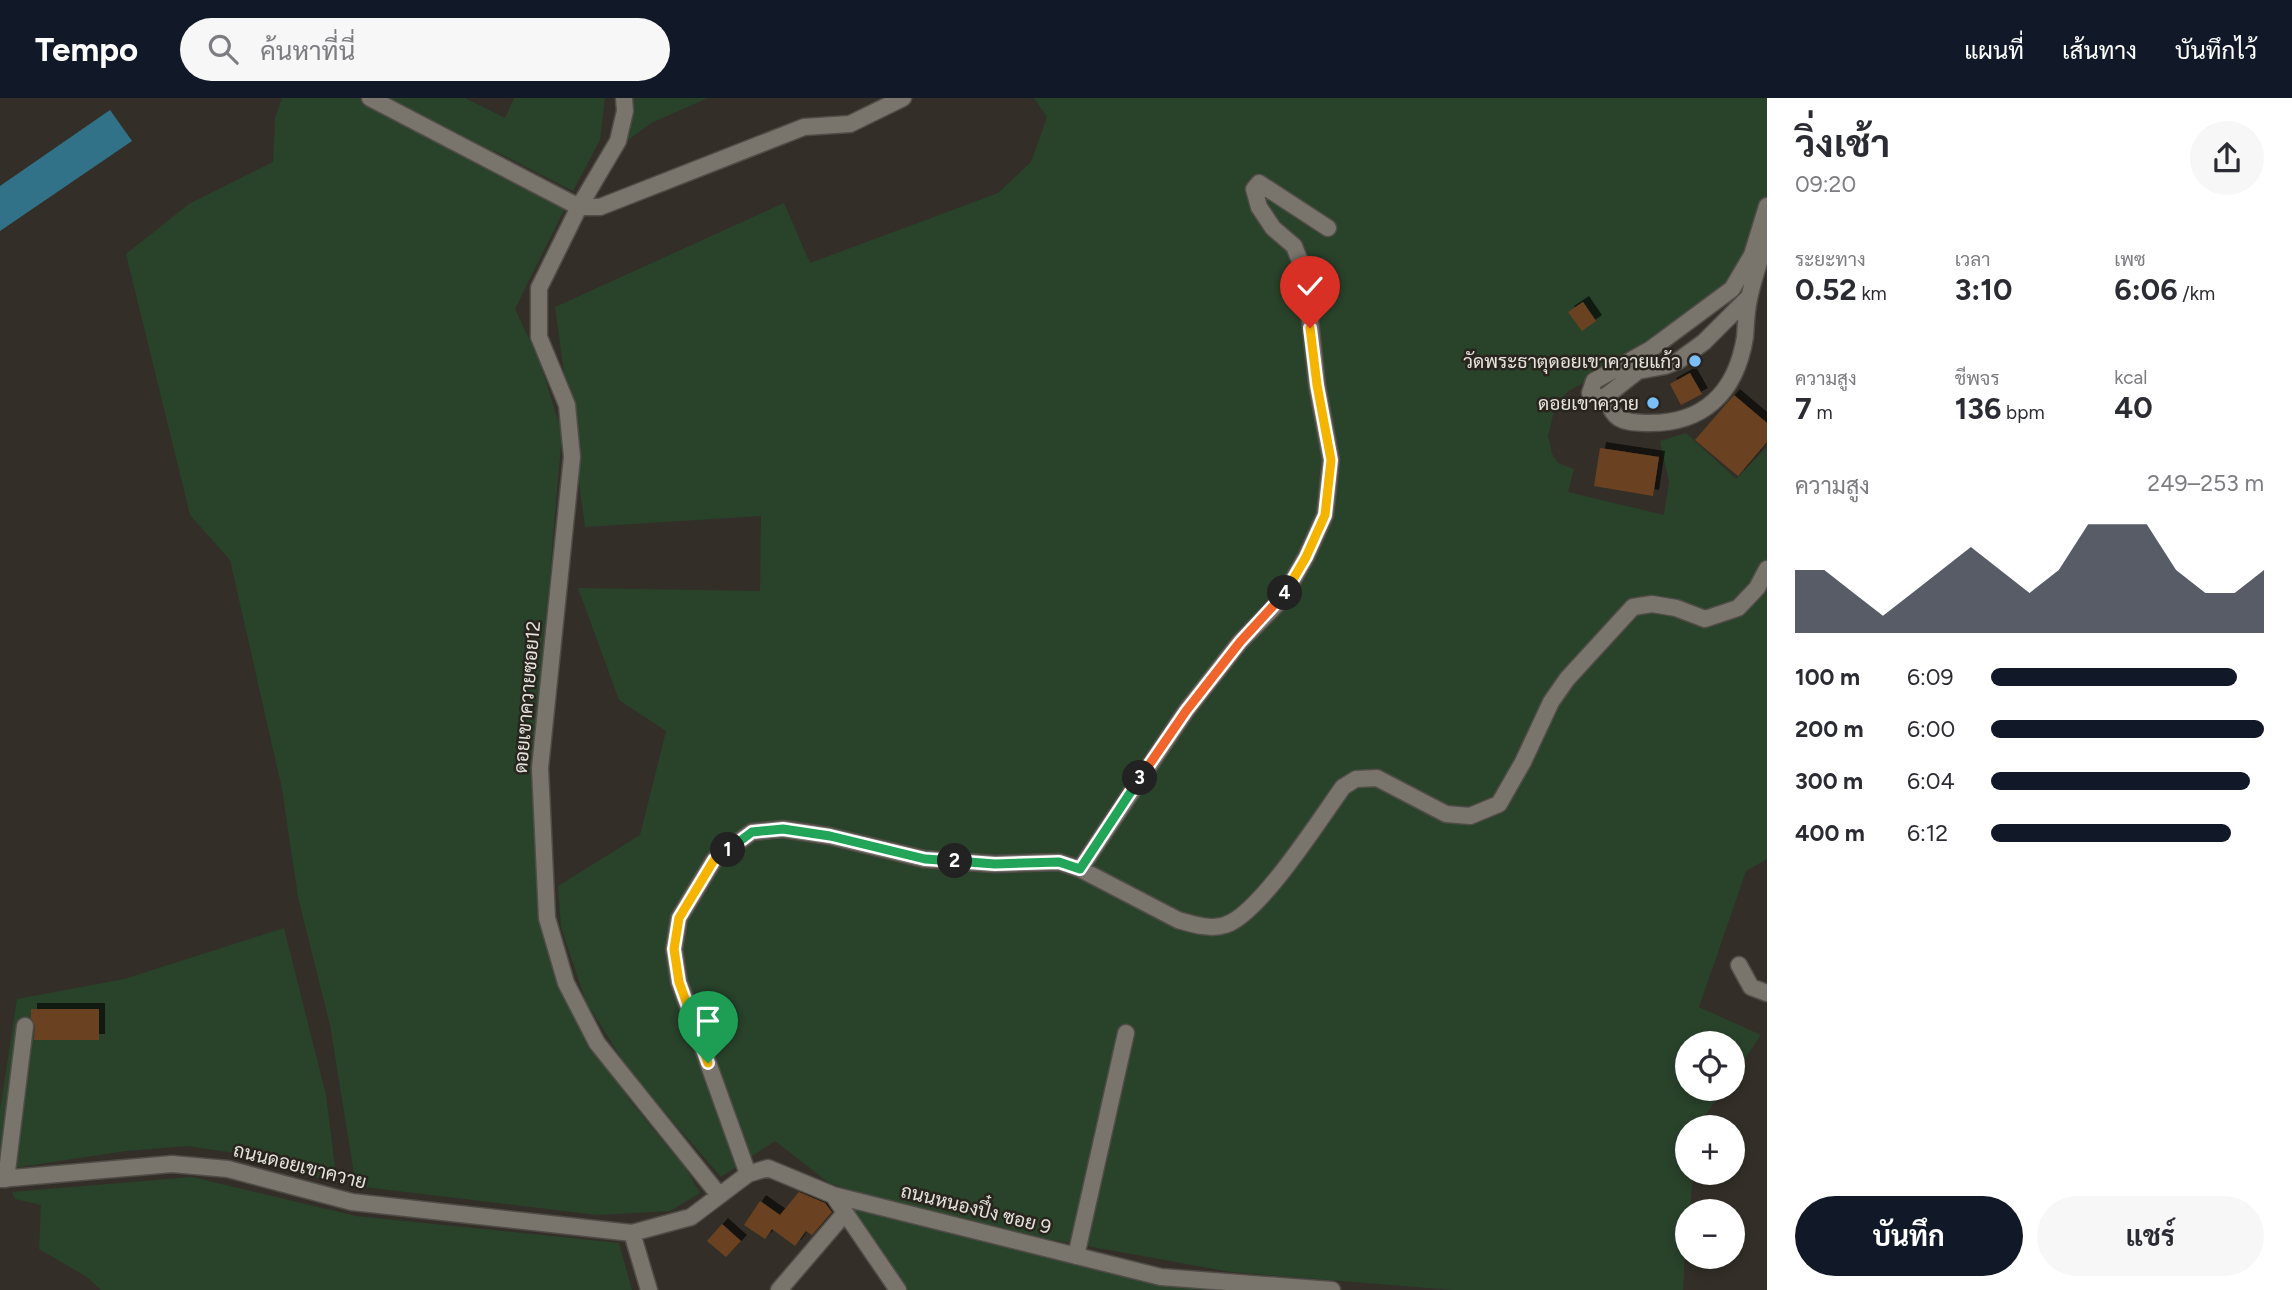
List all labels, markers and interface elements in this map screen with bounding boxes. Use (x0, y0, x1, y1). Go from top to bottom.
search box (180, 18, 670, 81)
text: Tempo (35, 30, 138, 69)
icon: search (204, 30, 242, 68)
text: ค้นหาที่นี่ (260, 35, 355, 67)
text: แผนที่ (1964, 36, 2024, 65)
text: เส้นทาง (2062, 36, 2137, 65)
text: บันทึกไว้ (2175, 36, 2257, 65)
text: วิ่งเช้า (1795, 121, 1890, 167)
button: share (2190, 121, 2264, 195)
text: 09:20 (1795, 170, 1856, 198)
text: ระยะทาง (1795, 248, 1866, 271)
text: เวลา (1955, 248, 1991, 271)
text: เพซ (2114, 248, 2146, 271)
pin (1280, 256, 1340, 328)
icon: check (1291, 267, 1329, 305)
text: 0.52 (1795, 271, 1857, 308)
text: 3:10 (1955, 271, 2012, 308)
text: 6:06 (2114, 271, 2178, 308)
text: km (1857, 282, 1887, 305)
text: /km (2178, 282, 2215, 305)
place label: วัดพระธาตุดอยเขาควายแก้ว (1463, 350, 1681, 374)
marker: วัดพระธาตุดอยเขาควายแก้ว (1687, 353, 1703, 369)
text: kcal (2114, 366, 2148, 389)
text: ความสูง (1795, 367, 1857, 390)
text: ชีพจร (1955, 367, 2000, 390)
text: 40 (2114, 389, 2153, 426)
text: 7 (1795, 390, 1812, 427)
text: 136 (1955, 390, 2001, 427)
place label: ดอยเขาควาย (1538, 392, 1639, 415)
marker: ดอยเขาควาย (1645, 395, 1661, 411)
text: m (1812, 401, 1833, 424)
text: bpm (2001, 401, 2045, 424)
text: 249–253 m (2147, 469, 2264, 497)
text: ความสูง (1795, 472, 1870, 500)
pin: 4 (1268, 575, 1302, 610)
text: 4 (1278, 581, 1291, 604)
street label: ดอยเขาควายซอย12 (509, 620, 545, 774)
text: 100 m (1795, 663, 1860, 691)
text: 6:09 (1907, 663, 1954, 691)
text: 200 m (1795, 715, 1864, 743)
text: 6:00 (1907, 715, 1955, 743)
pin: 3 (1122, 760, 1158, 796)
text: 3 (1134, 766, 1145, 789)
text: 300 m (1795, 767, 1863, 795)
text: 6:04 (1907, 767, 1955, 795)
text: 400 m (1795, 819, 1865, 847)
text: 6:12 (1907, 819, 1948, 847)
pin: 1 (710, 832, 746, 868)
text: 1 (723, 838, 732, 861)
pin: 2 (937, 844, 972, 878)
text: 2 (949, 849, 960, 872)
pin (678, 991, 738, 1063)
icon: arrive (689, 1002, 727, 1040)
map controls (1675, 1031, 1745, 1269)
button: locate (1675, 1031, 1745, 1101)
button: + (1675, 1115, 1745, 1185)
street label: ถนนดอยเขาควาย (231, 1138, 369, 1194)
street label: ถนนหนองปึ๋ง ซอย 9 (898, 1172, 1055, 1239)
button: บันทึก (1795, 1196, 2023, 1276)
button: แชร์ (2037, 1196, 2264, 1276)
button: − (1675, 1199, 1745, 1269)

